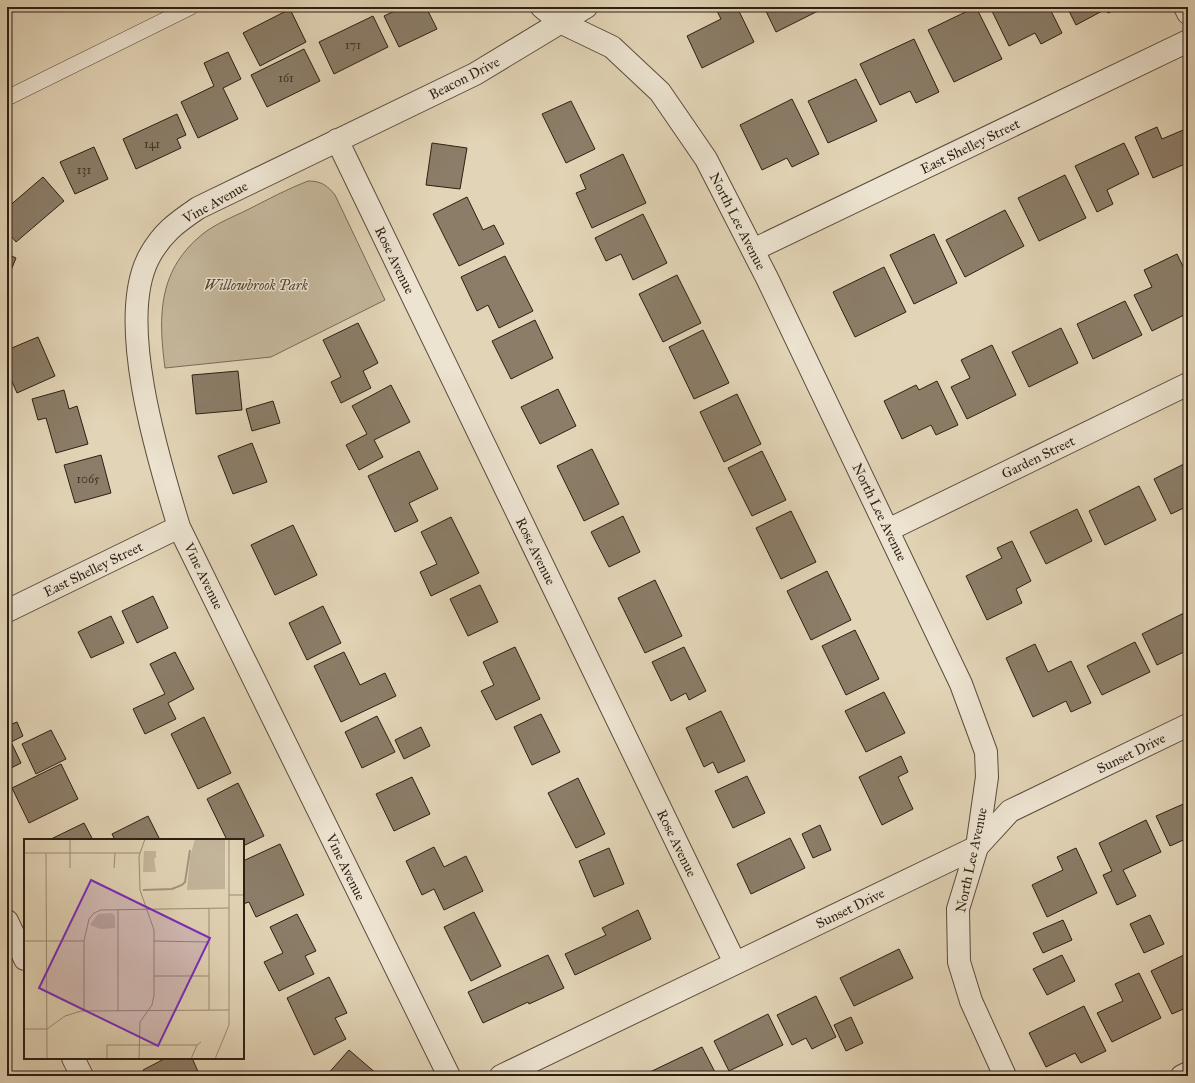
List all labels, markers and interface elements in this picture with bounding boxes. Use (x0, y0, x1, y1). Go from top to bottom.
house number: 171 (345, 38, 361, 52)
street label: Beacon Drive (426, 53, 503, 104)
house number: 161 (278, 71, 294, 85)
street label: East Shelley Street (918, 115, 1023, 178)
house number: 141 (144, 137, 160, 151)
house number: 131 (77, 163, 91, 177)
street label: North Lee Avenue (706, 170, 769, 273)
street label: Vine Avenue (179, 177, 251, 228)
street label: Rose Avenue (371, 224, 418, 297)
park label: Willowbrook Park (204, 277, 309, 294)
street label: Garden Street (999, 432, 1078, 483)
street label: North Lee Avenue (848, 460, 911, 564)
house number: 1065 (76, 472, 100, 486)
street label: Rose Avenue (512, 515, 559, 588)
street label: East Shelley Street (41, 538, 146, 601)
street label: Vine Avenue (180, 539, 227, 612)
street label: Sunset Drive (1094, 729, 1169, 777)
street label: North Lee Avenue (952, 806, 991, 914)
street label: Rose Avenue (653, 807, 700, 880)
street label: Vine Avenue (322, 830, 369, 903)
inset map (24, 839, 244, 1059)
street label: Sunset Drive (813, 884, 888, 932)

